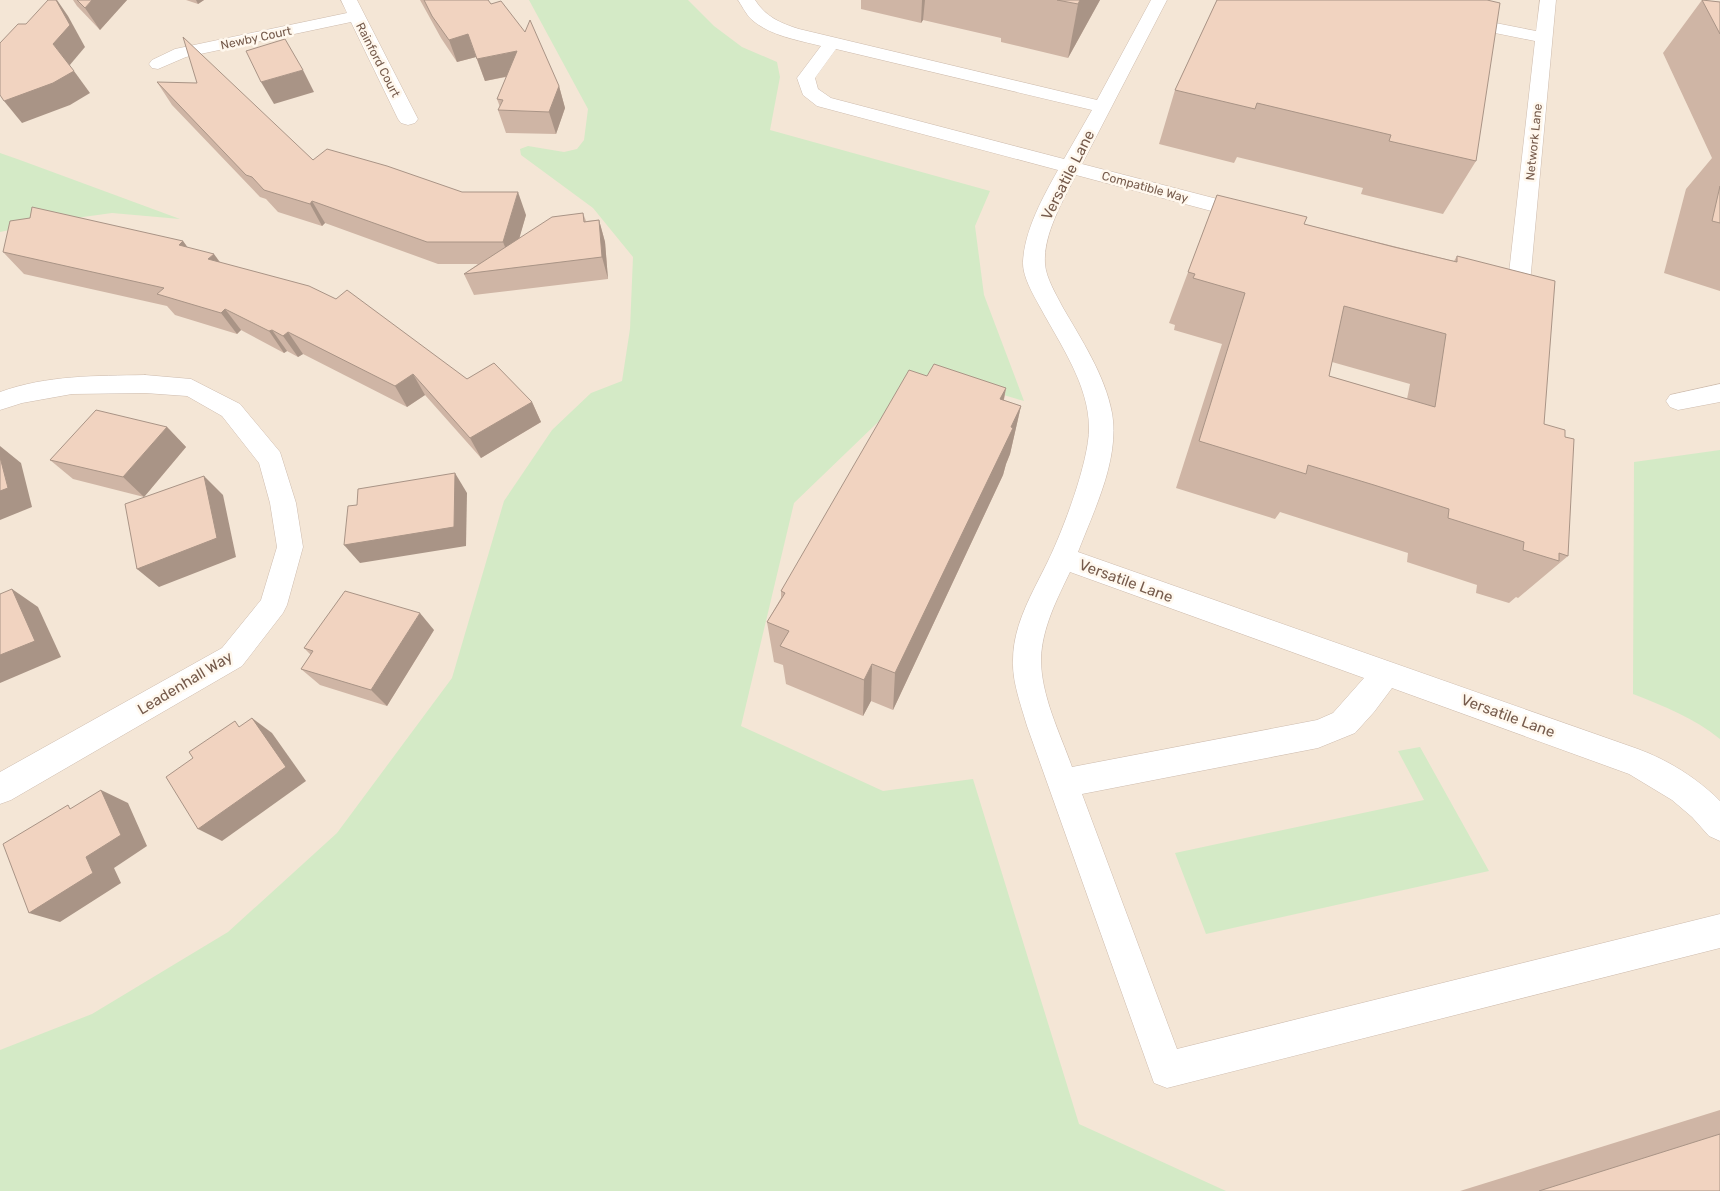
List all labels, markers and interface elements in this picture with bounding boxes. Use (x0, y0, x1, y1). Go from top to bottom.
street label: Rainford Court (353, 20, 403, 100)
street label: Newby Court (219, 24, 293, 52)
street label: Network Lane (1523, 103, 1545, 181)
street label: Versatile Lane (1038, 127, 1098, 223)
street label: Compatible Way (1100, 169, 1190, 205)
street label: Versatile Lane (1077, 556, 1175, 606)
street label: Leadenhall Way (134, 648, 236, 718)
street label: Versatile Lane (1459, 691, 1557, 741)

